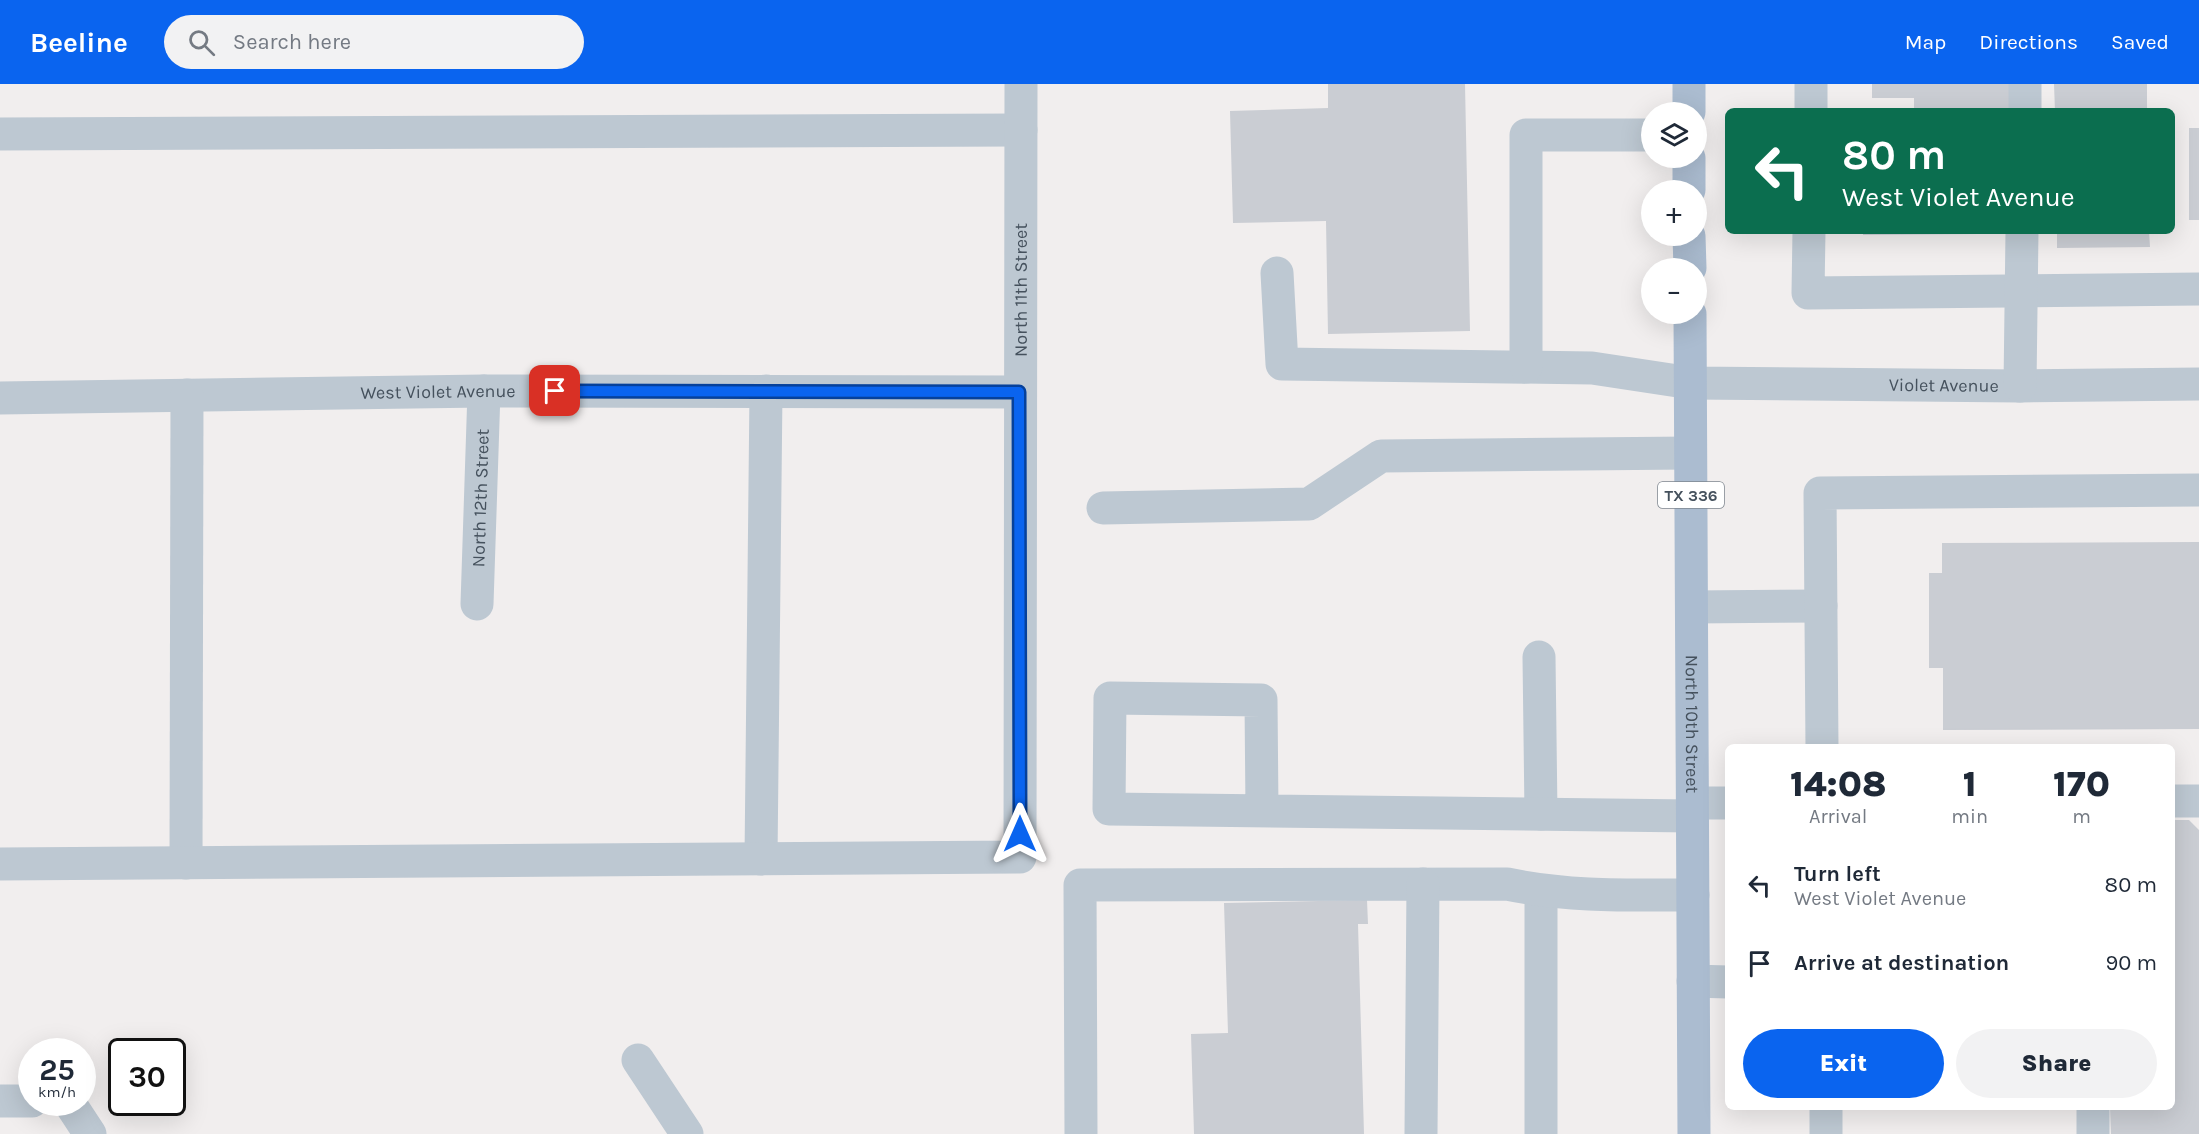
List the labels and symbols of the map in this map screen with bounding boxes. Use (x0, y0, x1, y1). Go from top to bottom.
street label: North 11th Street (1010, 223, 1032, 357)
pin (529, 365, 580, 416)
street label: Violet Avenue (1889, 374, 1999, 397)
street label: West Violet Avenue (360, 380, 516, 404)
street label: North 12th Street (467, 428, 494, 568)
road number: TX 336 (1658, 482, 1724, 508)
street label: North 10th Street (1681, 655, 1703, 794)
position arrow (988, 802, 1052, 866)
speed limit sign: 30 (108, 1038, 186, 1116)

